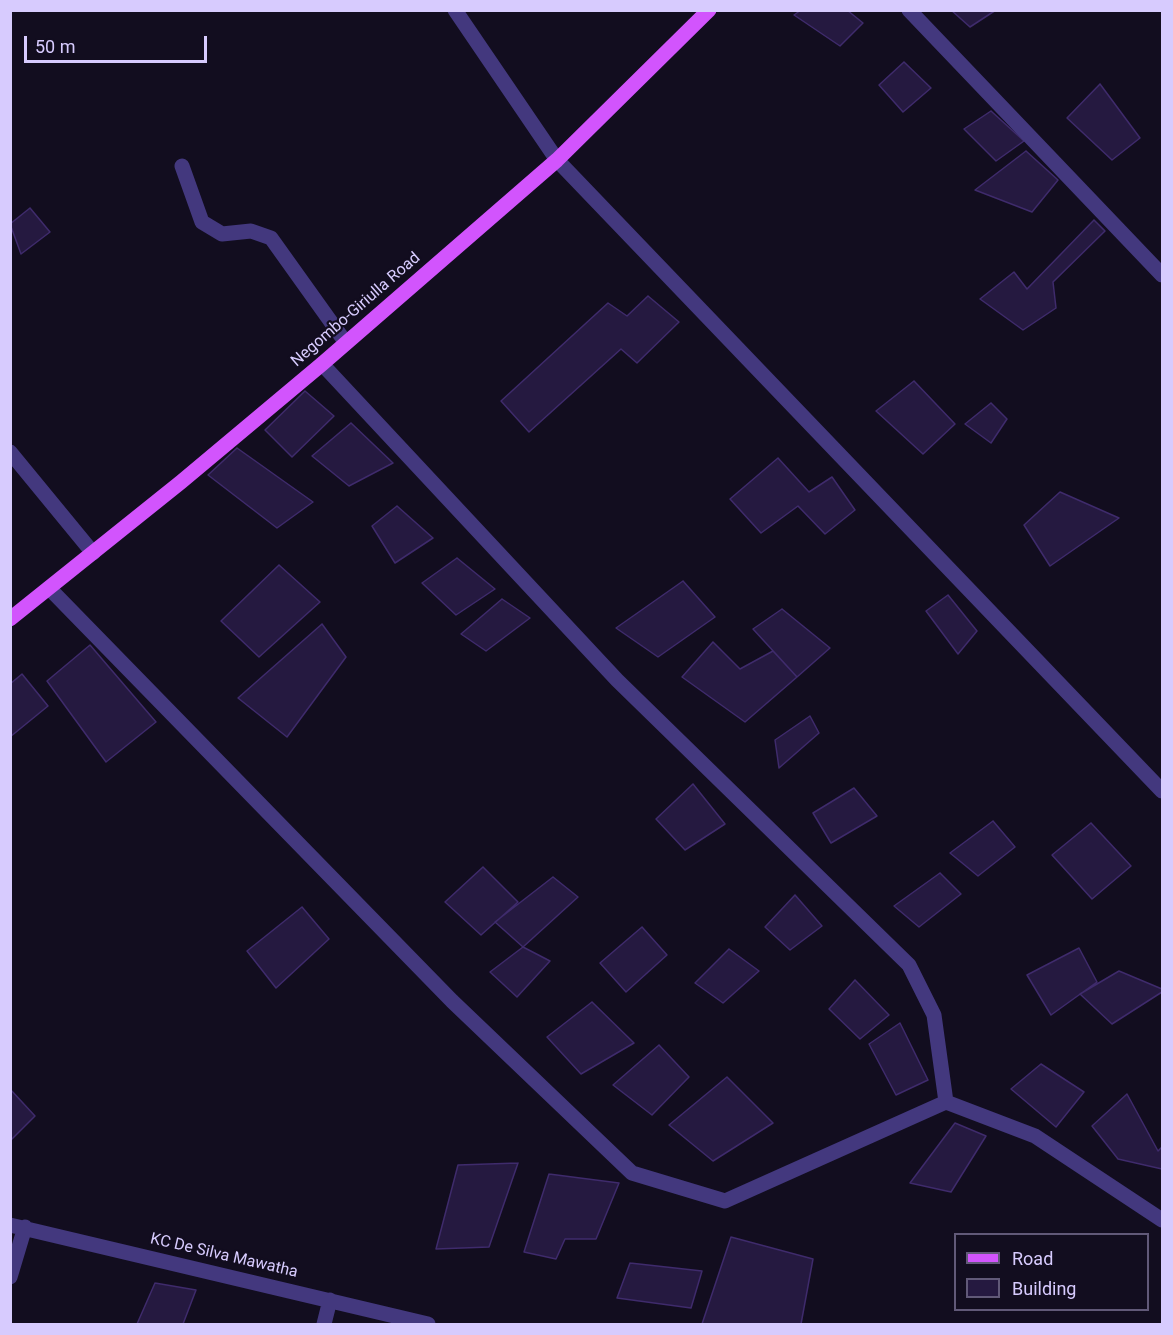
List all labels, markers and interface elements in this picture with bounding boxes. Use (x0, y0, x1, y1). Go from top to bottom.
scale bar (27, 24, 210, 62)
text: 50 m (35, 36, 75, 57)
street label: Negombo-Giriulla Road (288, 249, 424, 371)
street label: KC De Silva Mawatha (148, 1230, 300, 1282)
legend (954, 1233, 1149, 1311)
text: Road (1012, 1248, 1053, 1269)
text: Building (1012, 1278, 1076, 1299)

